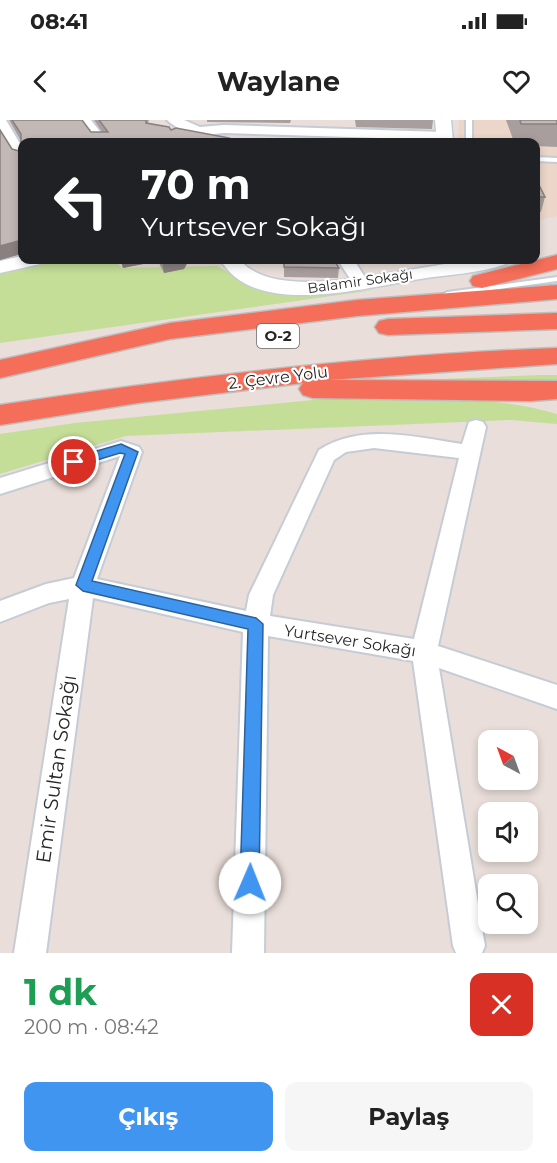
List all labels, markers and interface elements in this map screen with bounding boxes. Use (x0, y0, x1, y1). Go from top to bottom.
text: 08:41 (30, 8, 88, 35)
icon: back (24, 65, 57, 98)
text: Waylane (217, 65, 340, 98)
icon: heart (500, 65, 533, 98)
text: 70 m (141, 158, 251, 210)
icon: left (42, 162, 120, 240)
text: Yurtsever Sokağı (141, 210, 366, 243)
street label: Balamir Sokağı (306, 265, 414, 297)
road number: O-2 (257, 324, 299, 348)
street label: 2. Çevre Yolu (227, 362, 329, 393)
pin (48, 436, 99, 487)
icon: arrive (57, 445, 90, 478)
street label: Yurtsever Sokağı (282, 621, 417, 660)
street label: Emir Sultan Sokağı (31, 673, 81, 865)
north arrow (478, 730, 538, 790)
map controls (478, 730, 538, 934)
button: sound (478, 802, 538, 862)
position arrow (218, 851, 282, 915)
button: search (478, 874, 538, 934)
text: 1 dk (24, 970, 97, 1014)
button: close (470, 973, 533, 1036)
text: 200 m · 08:42 (24, 1015, 159, 1039)
button: Çıkış (24, 1082, 273, 1151)
button: Paylaş (285, 1082, 533, 1151)

